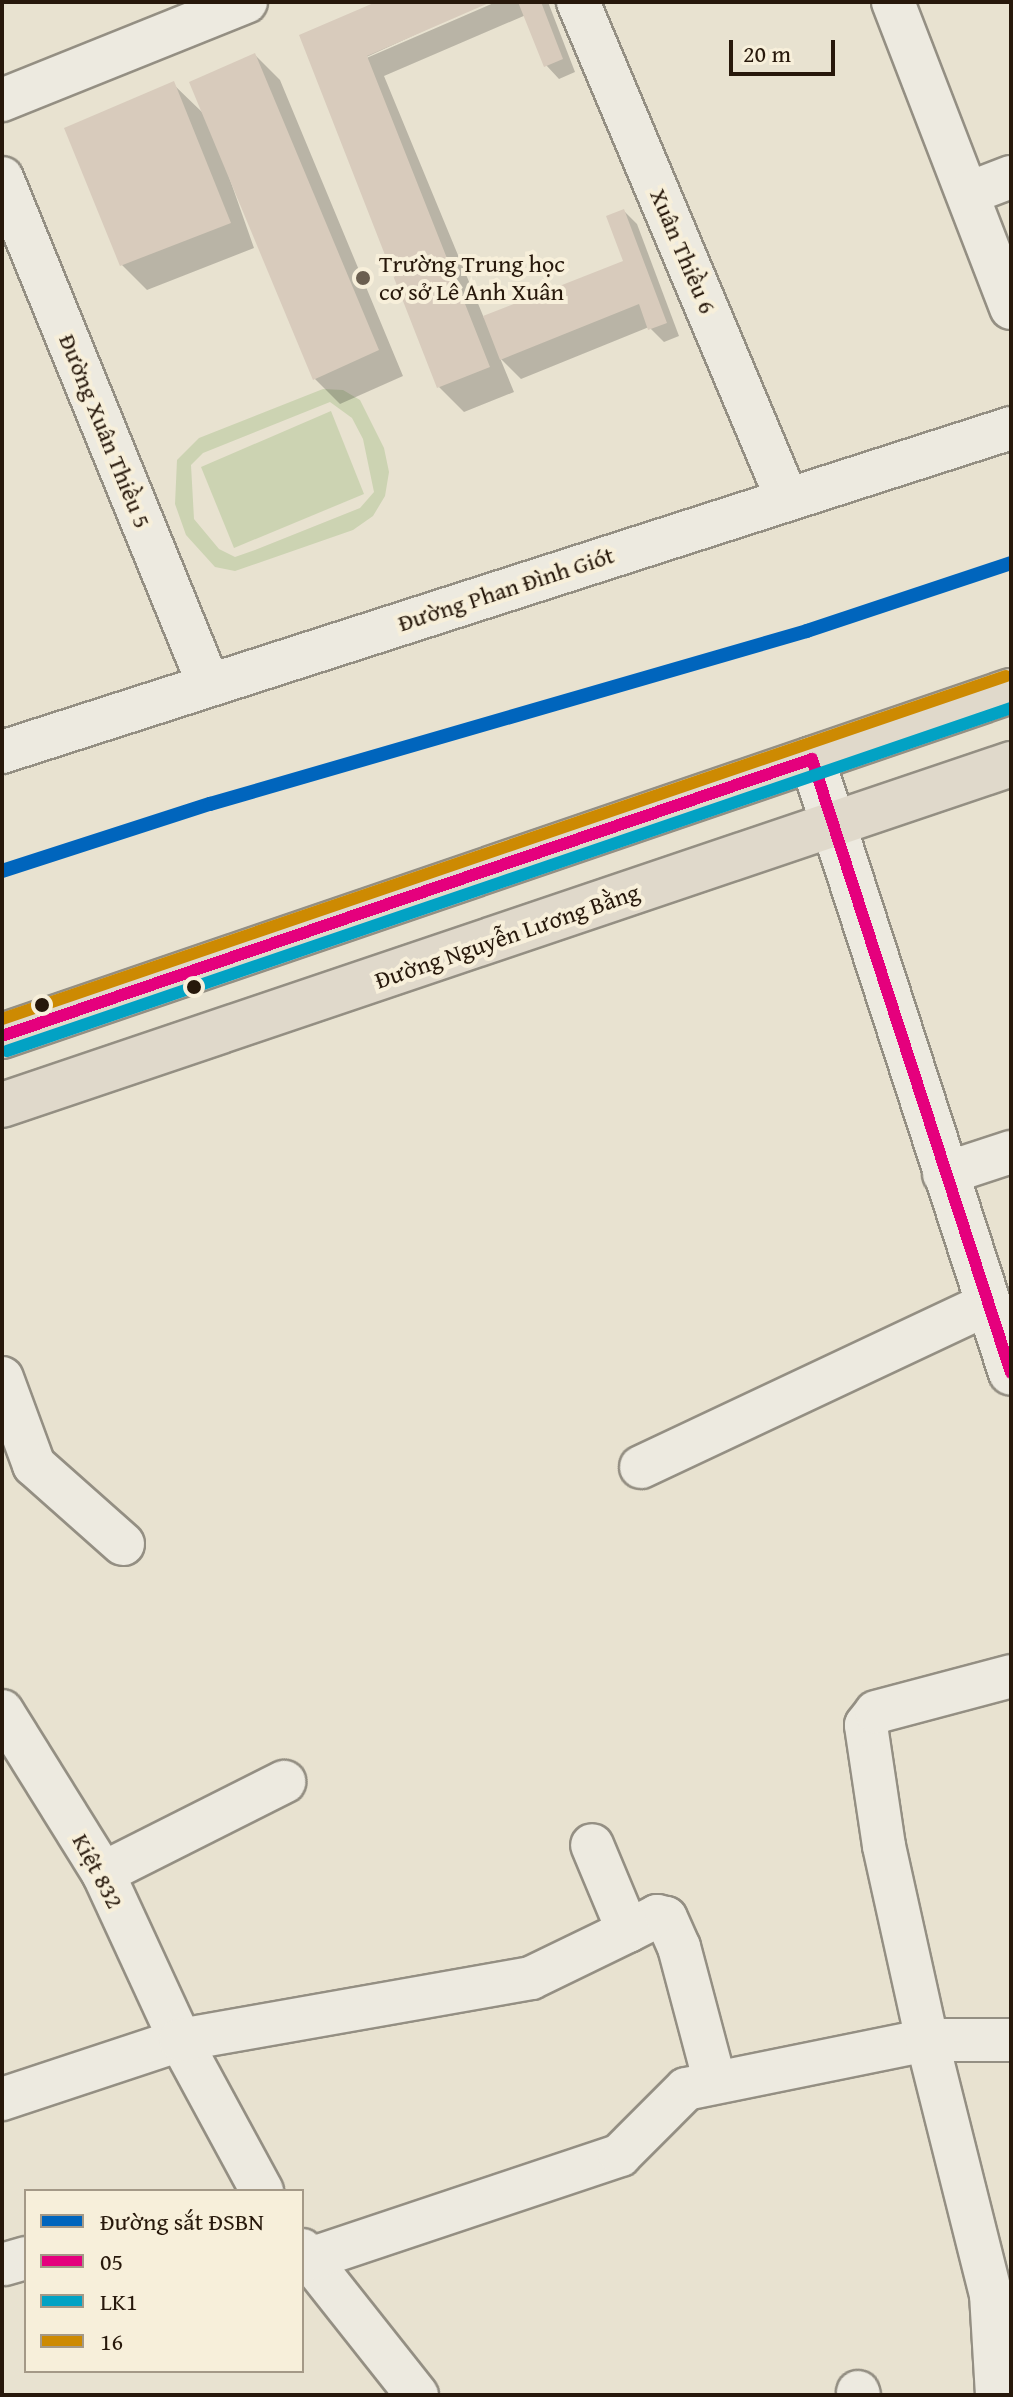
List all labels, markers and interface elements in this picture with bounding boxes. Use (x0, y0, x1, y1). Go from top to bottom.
scale bar (733, 24, 839, 74)
text: 20 m (743, 36, 791, 71)
street label: Xuân Thiều 6 (644, 184, 722, 318)
place label: Trường Trung học cơ sở Lê Anh Xuân (379, 250, 565, 306)
marker: Trường Trung học cơ sở Lê Anh Xuân (354, 269, 372, 287)
street label: Đường Xuân Thiều 5 (53, 330, 157, 532)
street label: Đường Phan Đình Giót (394, 540, 618, 638)
street label: Đường Nguyễn Lương Bằng (371, 877, 643, 995)
unlabelled marker (186, 979, 202, 995)
unlabelled marker (34, 997, 50, 1013)
street label: Kiệt 832 (66, 1829, 130, 1913)
legend (24, 2189, 304, 2373)
text: Đường sắt ĐSBN (100, 2204, 264, 2239)
text: 05 (100, 2244, 123, 2279)
text: LK1 (100, 2284, 137, 2319)
text: 16 (100, 2324, 123, 2359)

